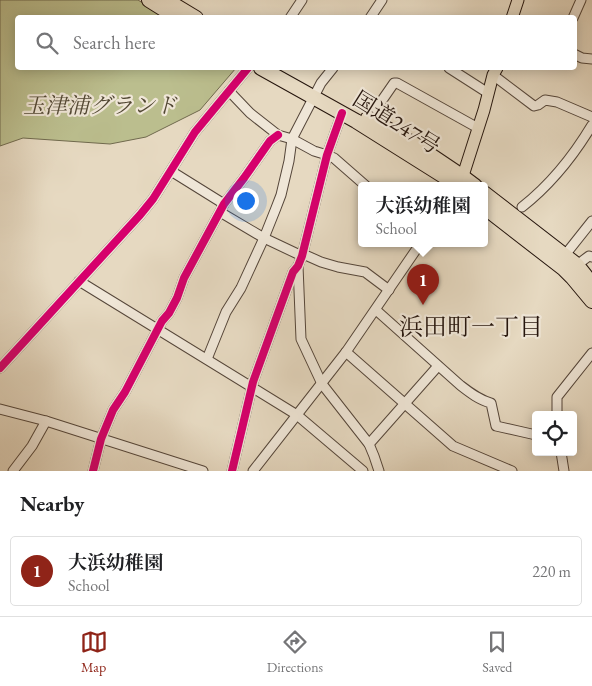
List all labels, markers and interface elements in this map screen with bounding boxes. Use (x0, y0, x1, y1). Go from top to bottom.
search box (15, 15, 577, 70)
icon: search (33, 29, 61, 57)
text: Search here (73, 30, 155, 55)
street label: 国道247号 (348, 84, 446, 161)
park label: 玉津浦グランド (23, 91, 178, 120)
popup (358, 182, 488, 247)
your location (233, 188, 259, 214)
text: 大浜幼稚園 (375, 193, 471, 218)
text: School (375, 218, 417, 239)
pin: 1 (407, 264, 439, 305)
district label: 浜田町一丁目 (399, 311, 543, 342)
map controls (532, 411, 577, 456)
button: locate (532, 411, 577, 456)
text: Nearby (20, 490, 84, 517)
text: 大浜幼稚園 (68, 550, 163, 575)
text: 1 (33, 561, 41, 582)
text: 220 m (532, 561, 571, 582)
text: School (68, 575, 110, 596)
tab: Map (80, 628, 108, 676)
tab: Directions (267, 628, 323, 676)
tab: Saved (482, 628, 512, 676)

